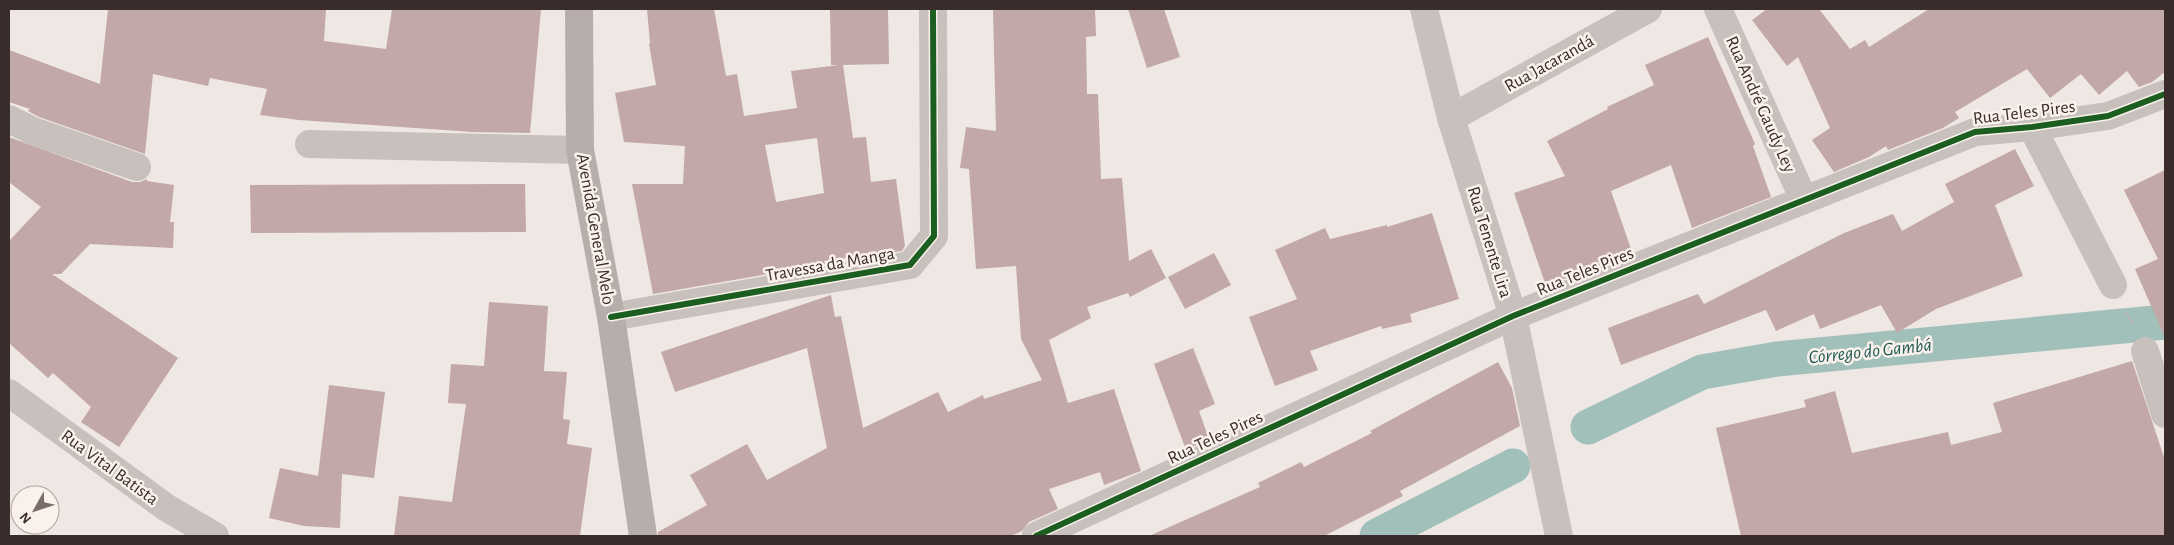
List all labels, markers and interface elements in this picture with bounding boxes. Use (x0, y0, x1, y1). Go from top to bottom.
street label: Rua Jacarandá (1502, 32, 1597, 96)
street label: Rua André Gaudy Ley (1722, 33, 1798, 176)
street label: Rua Teles Pires (1972, 98, 2076, 128)
street label: Avenida General Melo (573, 152, 617, 306)
street label: Rua Tenente Lira (1464, 184, 1515, 300)
street label: Rua Teles Pires (1534, 244, 1636, 300)
street label: Travessa da Manga (764, 245, 896, 285)
water label: Córrego do Gambá (1808, 336, 1933, 367)
street label: Rua Teles Pires (1165, 408, 1266, 468)
street label: Rua Vital Batista (58, 427, 161, 509)
north arrow (10, 485, 60, 535)
text: N (17, 509, 34, 526)

